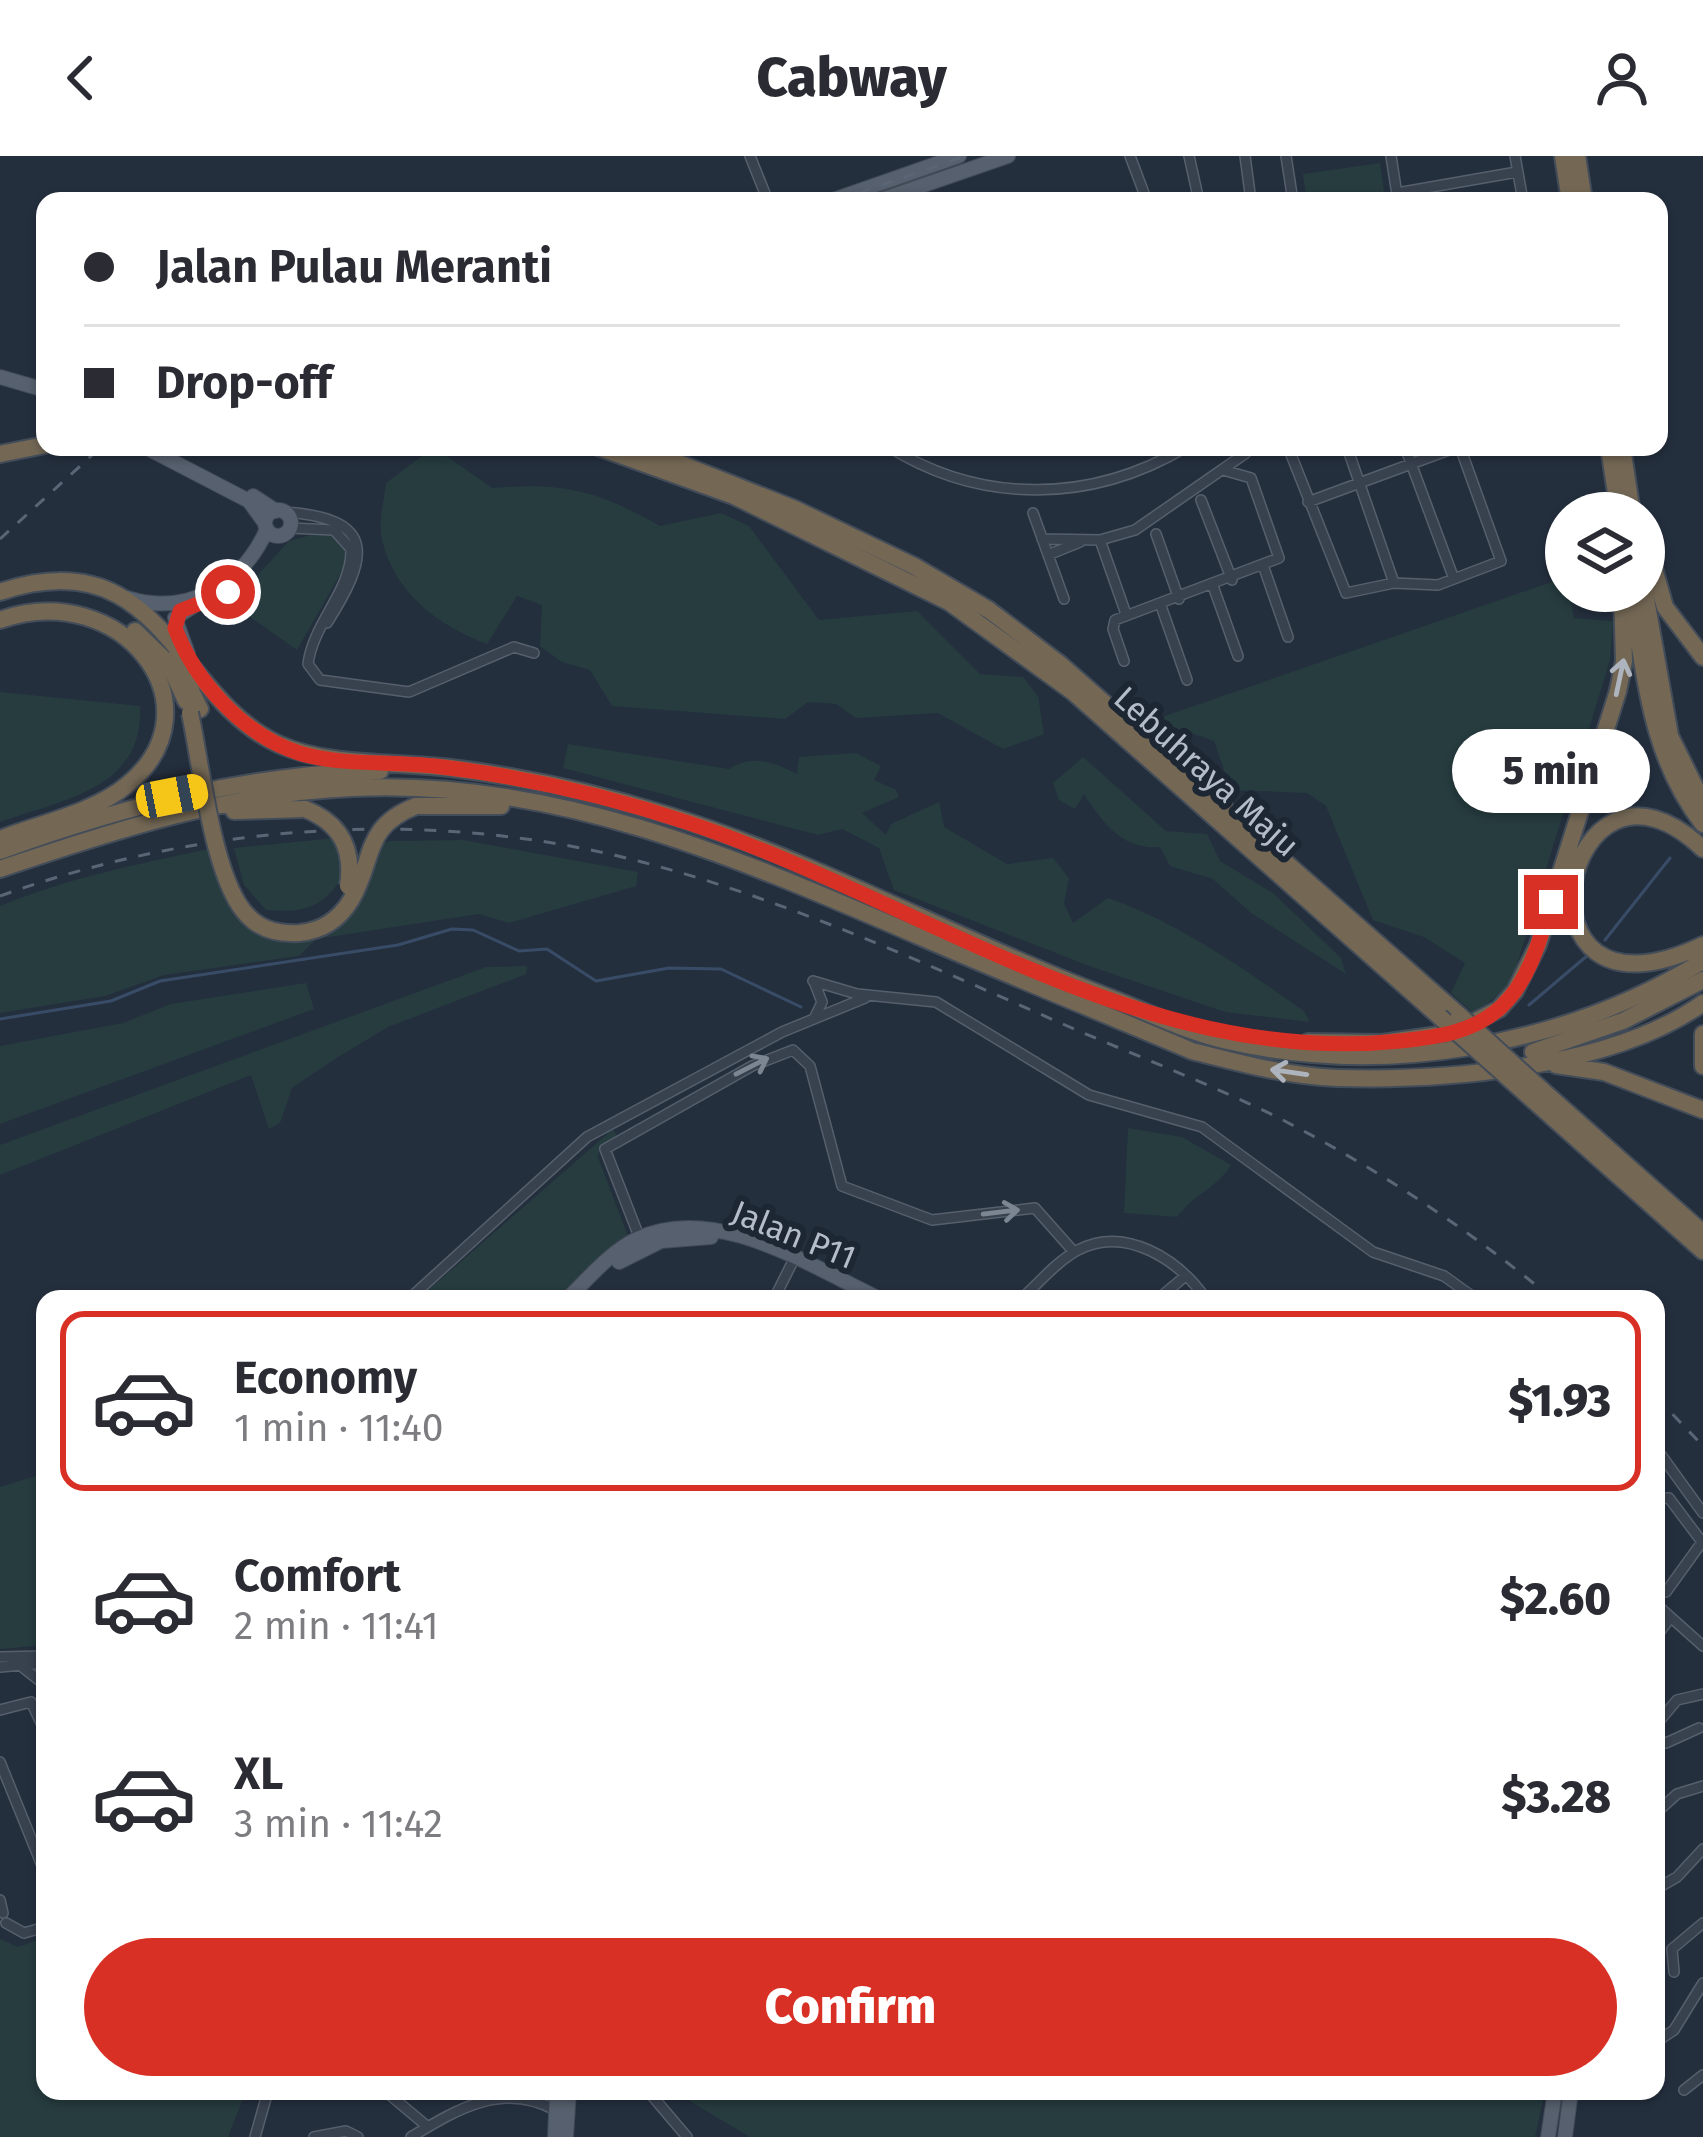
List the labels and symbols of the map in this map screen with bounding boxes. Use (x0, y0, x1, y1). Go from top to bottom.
route start (201, 565, 255, 619)
one-way arrow (1610, 659, 1632, 698)
street label: Lebuhraya Maju (1106, 678, 1307, 865)
callout: 5 min (1452, 728, 1650, 812)
car (133, 771, 211, 821)
route end (1524, 875, 1578, 929)
one-way arrow (733, 1054, 769, 1077)
one-way arrow (1270, 1060, 1309, 1082)
street label: Jalan P11 (726, 1192, 861, 1278)
one-way arrow (981, 1200, 1020, 1223)

